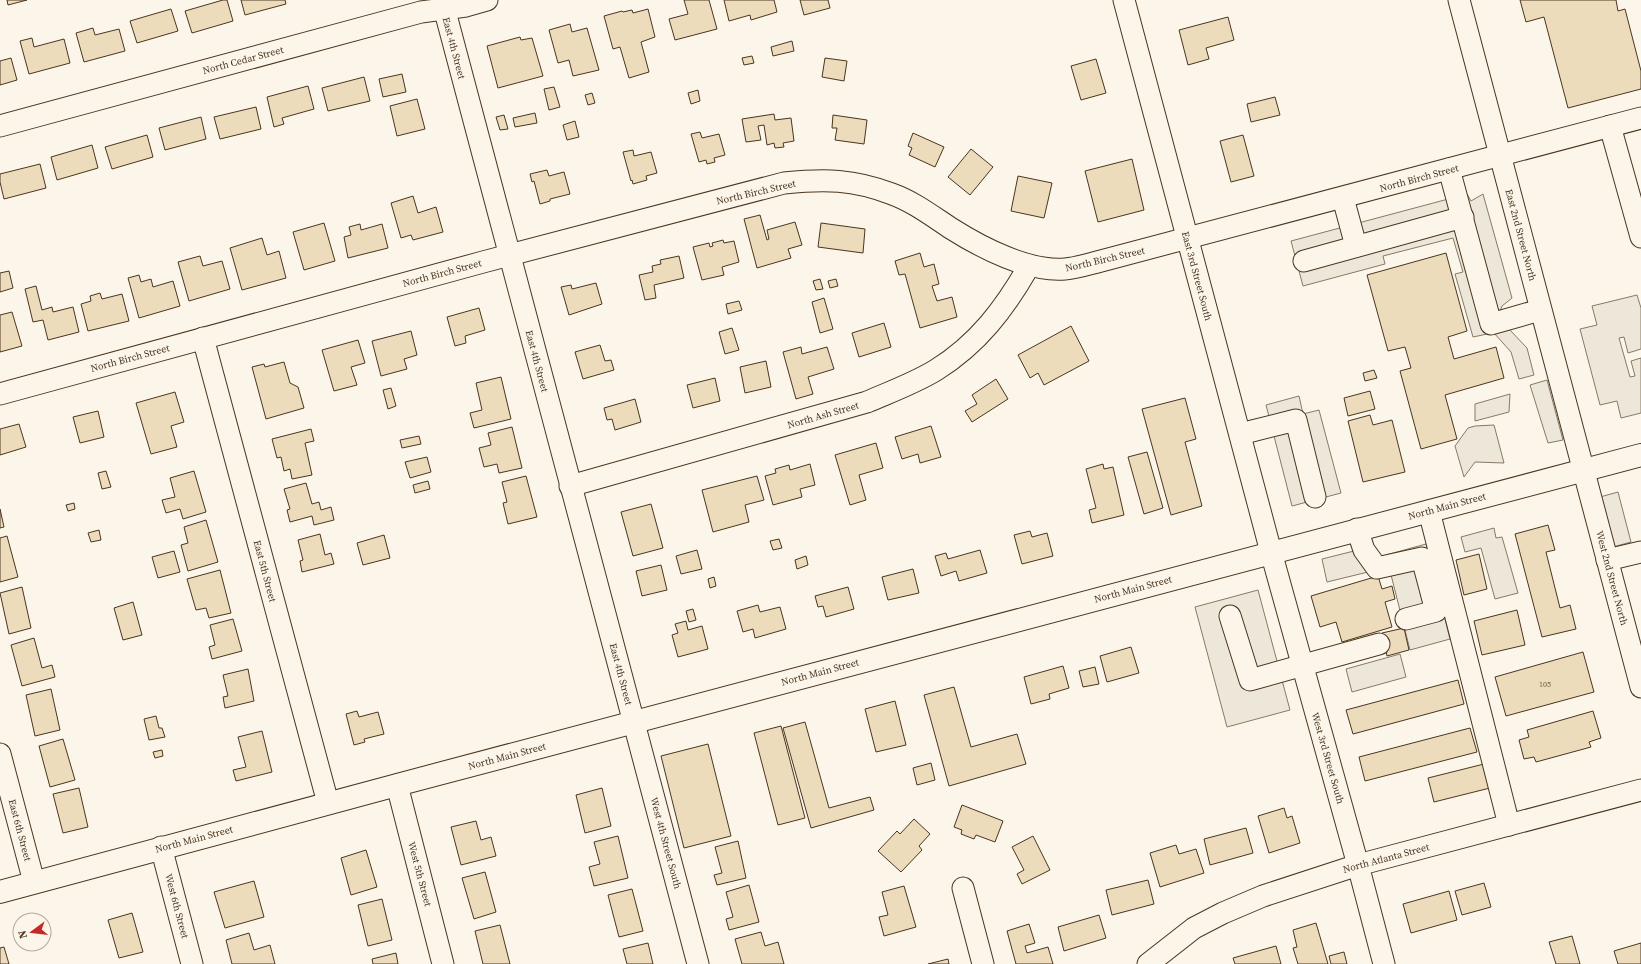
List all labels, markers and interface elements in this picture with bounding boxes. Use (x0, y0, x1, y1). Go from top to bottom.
street label: East 4th Street (440, 16, 469, 81)
street label: North Cedar Street (201, 43, 286, 77)
street label: North Birch Street (1378, 161, 1461, 195)
street label: North Birch Street (715, 176, 798, 207)
street label: East 2nd Street North (1502, 188, 1540, 282)
street label: East 3rd Street South (1179, 230, 1215, 322)
street label: North Birch Street (1064, 243, 1147, 274)
street label: North Birch Street (401, 256, 484, 290)
street label: East 4th Street (523, 329, 552, 394)
street label: North Birch Street (89, 341, 172, 375)
street label: North Ash Street (786, 398, 861, 431)
street label: North Main Street (1407, 489, 1488, 523)
street label: West 2nd Street North (1593, 529, 1631, 627)
street label: East 5th Street (251, 539, 280, 604)
street label: North Main Street (1093, 572, 1174, 606)
street label: East 4th Street (607, 642, 636, 707)
street label: North Main Street (780, 655, 861, 689)
house number: 105 (1539, 679, 1551, 690)
street label: West 3rd Street South (1309, 711, 1347, 805)
street label: North Main Street (467, 739, 548, 773)
street label: West 4th Street South (648, 796, 684, 890)
street label: East 6th Street (6, 798, 35, 863)
street label: North Main Street (154, 822, 235, 856)
street label: West 5th Street (405, 840, 435, 908)
street label: North Atlanta Street (1341, 840, 1431, 876)
street label: West 6th Street (162, 872, 192, 940)
north arrow (12, 912, 52, 952)
text: N (15, 929, 31, 940)

